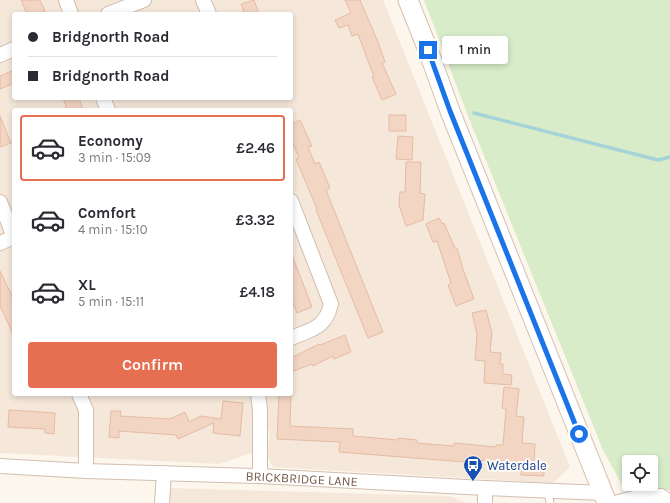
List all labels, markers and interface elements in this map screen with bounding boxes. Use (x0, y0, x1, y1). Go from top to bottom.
text: Bridgnorth Road (52, 28, 169, 46)
callout: 1 min (442, 36, 508, 64)
route end (419, 41, 437, 59)
text: 1 min (459, 42, 491, 57)
text: Bridgnorth Road (52, 67, 169, 85)
icon: car (30, 130, 66, 166)
text: Economy (78, 132, 143, 150)
text: £2.46 (236, 139, 275, 157)
text: 3 min · 15:09 (78, 150, 151, 165)
icon: car (30, 202, 66, 238)
text: Comfort (78, 204, 136, 222)
text: £3.32 (236, 211, 275, 229)
text: 4 min · 15:10 (78, 222, 147, 237)
icon: car (30, 274, 66, 310)
text: XL (78, 276, 96, 294)
text: £4.18 (239, 283, 275, 301)
text: 5 min · 15:11 (78, 294, 144, 309)
button: Confirm (28, 342, 277, 388)
route start (570, 425, 588, 443)
bus stop icon: Waterdale (462, 454, 484, 482)
map controls (622, 455, 658, 491)
button: locate (622, 455, 658, 491)
place label: Waterdale (487, 458, 547, 473)
street label: BRICKBRIDGE LANE (245, 468, 358, 489)

